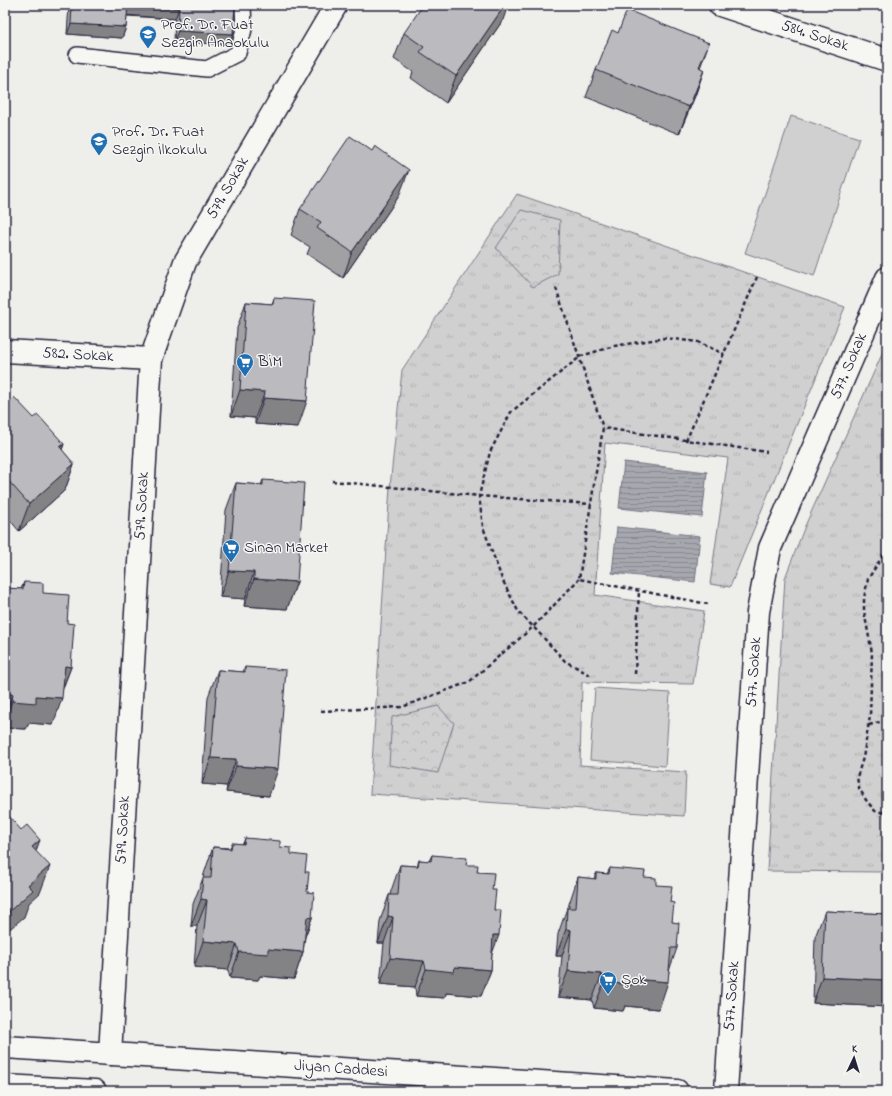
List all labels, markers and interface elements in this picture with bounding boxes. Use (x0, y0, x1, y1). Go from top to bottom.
place label: Prof. Dr. Fuat Sezgin Anaokulu (161, 13, 269, 55)
street label: 584. Sokak (778, 14, 853, 58)
school or university icon: Prof. Dr. Fuat Sezgin Anaokulu (138, 24, 158, 49)
place label: Prof. Dr. Fuat Sezgin İlkokulu (112, 120, 207, 162)
school or university icon: Prof. Dr. Fuat Sezgin İlkokulu (89, 131, 109, 156)
street label: 579. Sokak (200, 151, 256, 224)
street label: 577. Sokak (824, 328, 874, 403)
street label: 582. Sokak (42, 341, 115, 369)
place label: BİM (257, 350, 282, 374)
supermarket icon: BİM (235, 352, 255, 377)
street label: 579. Sokak (128, 470, 156, 541)
place label: Sinan Market (244, 536, 329, 560)
supermarket icon: Sinan Market (221, 538, 241, 563)
street label: 577. Sokak (740, 635, 768, 708)
street label: 579. Sokak (109, 794, 137, 865)
street label: 577. Sokak (718, 959, 746, 1032)
place label: Şok (621, 968, 647, 992)
supermarket icon: Şok (598, 970, 618, 995)
north arrow (834, 1038, 874, 1078)
text: K (851, 1041, 859, 1057)
street label: Jiyan Caddesi (293, 1054, 389, 1084)

